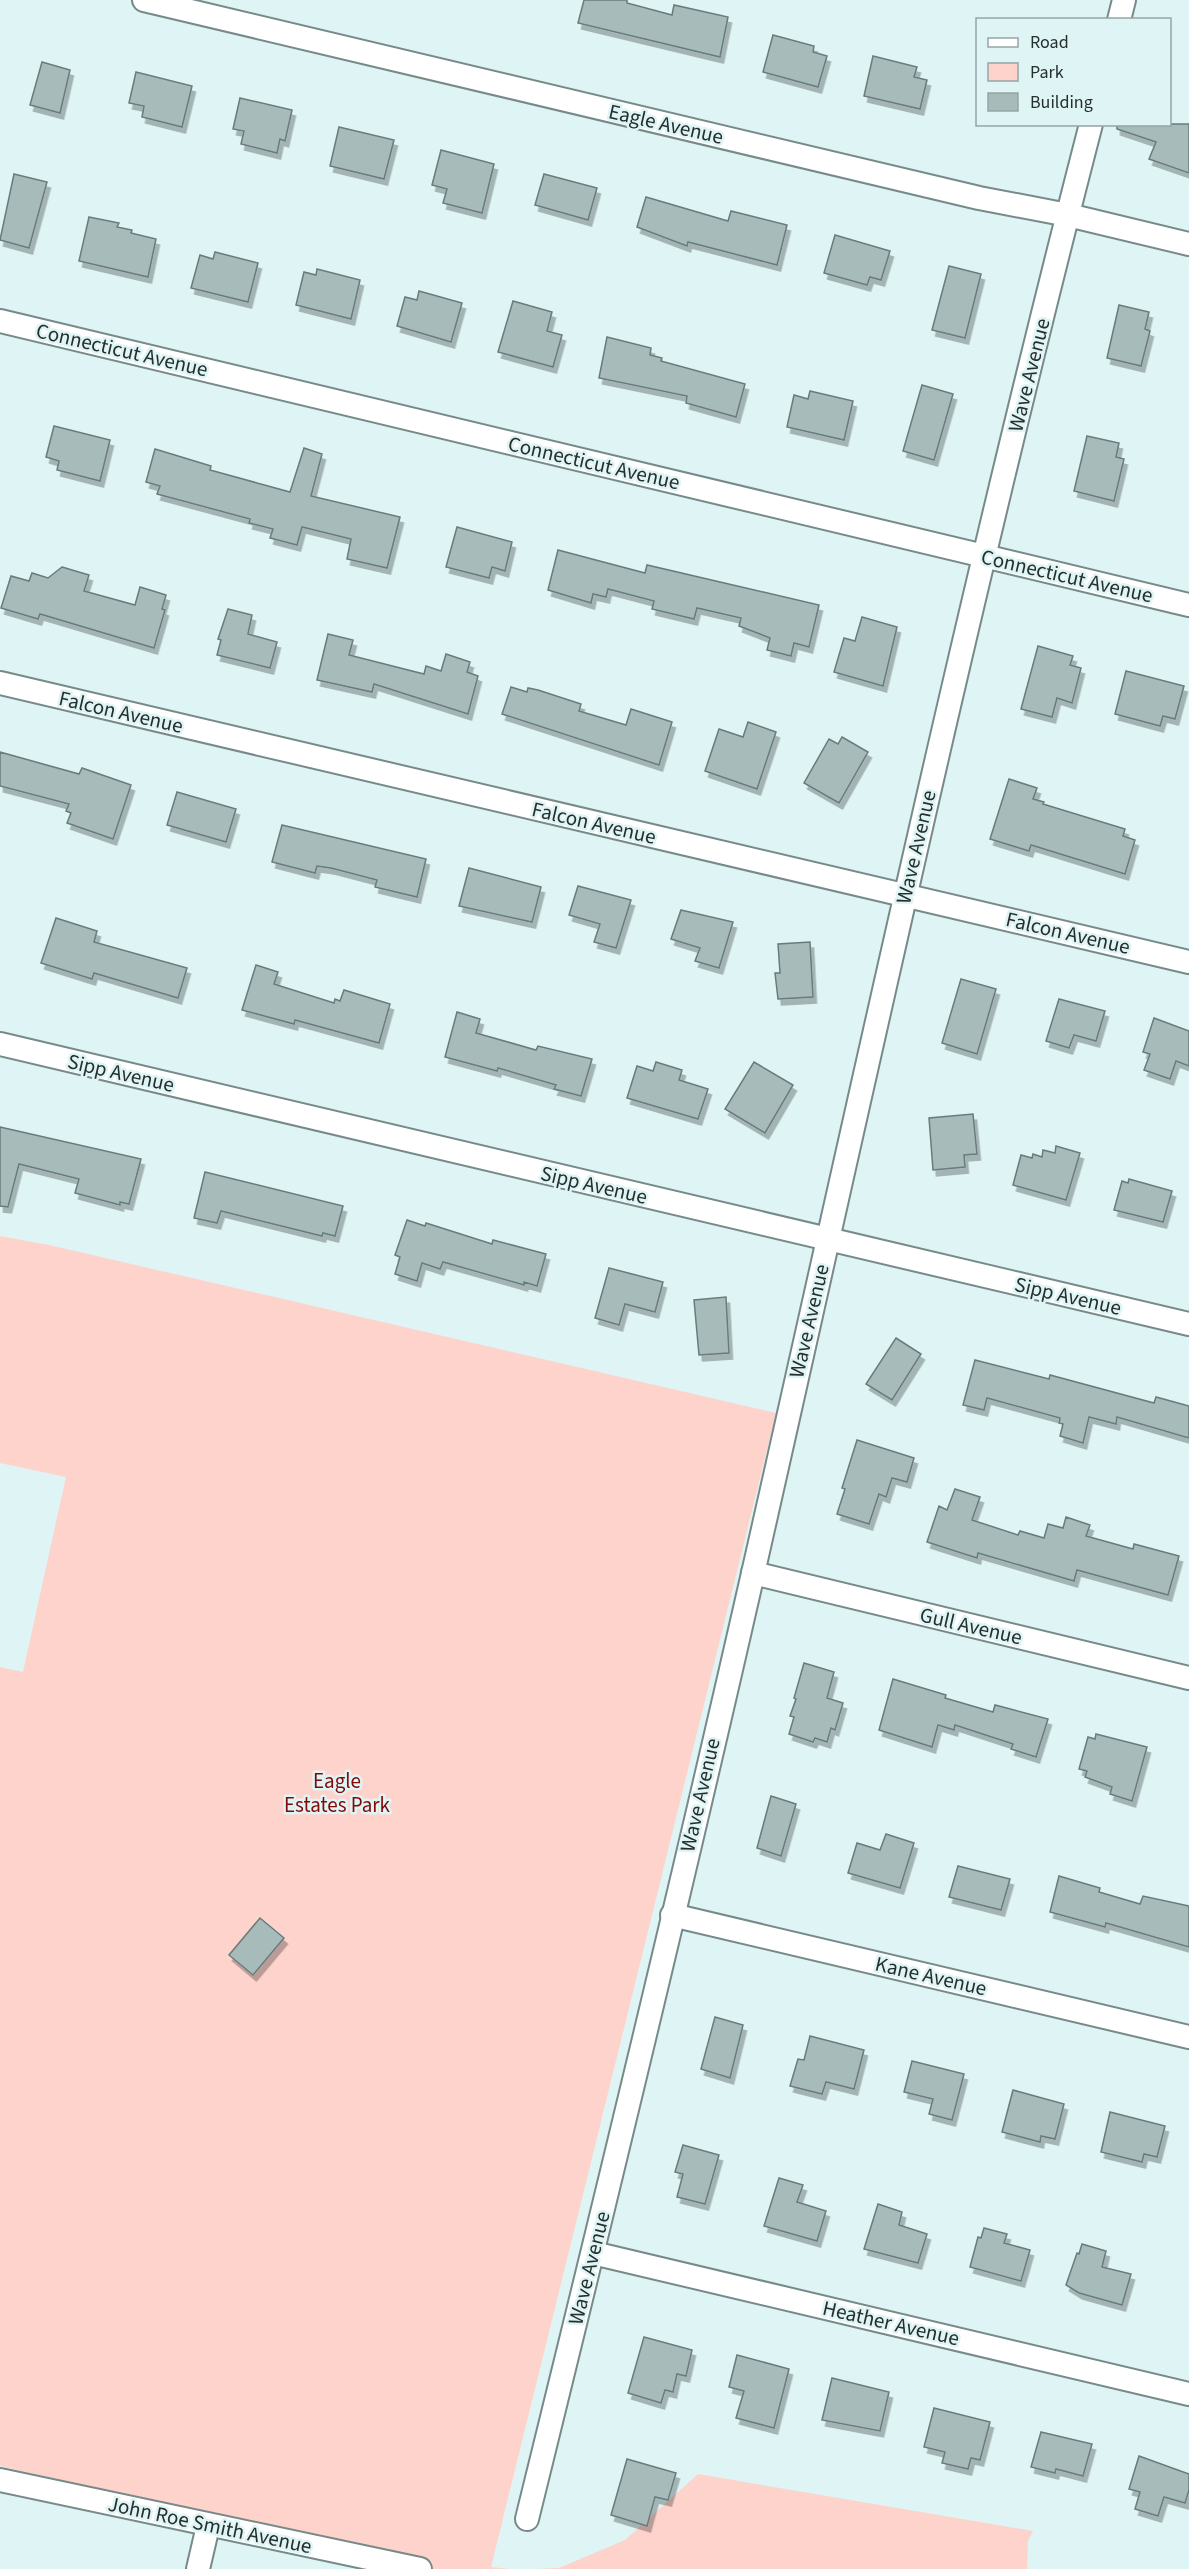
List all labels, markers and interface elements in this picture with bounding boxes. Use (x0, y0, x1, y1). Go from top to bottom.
legend (976, 18, 1171, 126)
text: Road (1030, 30, 1069, 55)
text: Park (1030, 60, 1064, 85)
text: Building (1030, 90, 1093, 115)
street label: Eagle Avenue (606, 96, 726, 152)
street label: Wave Avenue (1000, 315, 1058, 435)
street label: Connecticut Avenue (33, 316, 211, 384)
street label: Connecticut Avenue (505, 429, 683, 497)
street label: Connecticut Avenue (978, 542, 1156, 610)
street label: Falcon Avenue (56, 683, 186, 741)
street label: Wave Avenue (888, 787, 944, 907)
street label: Falcon Avenue (529, 794, 659, 852)
street label: Falcon Avenue (1003, 904, 1133, 962)
street label: Sipp Avenue (65, 1046, 177, 1100)
street label: Sipp Avenue (538, 1158, 650, 1212)
street label: Wave Avenue (781, 1261, 837, 1381)
street label: Sipp Avenue (1012, 1269, 1124, 1323)
street label: Gull Avenue (917, 1600, 1025, 1652)
street label: Wave Avenue (672, 1735, 728, 1855)
park label: Eagle Estates Park (284, 1766, 391, 1820)
street label: Kane Avenue (872, 1949, 990, 2003)
street label: Wave Avenue (560, 2208, 618, 2328)
street label: Heather Avenue (820, 2293, 962, 2353)
street label: John Roe Smith Avenue (105, 2489, 315, 2561)

